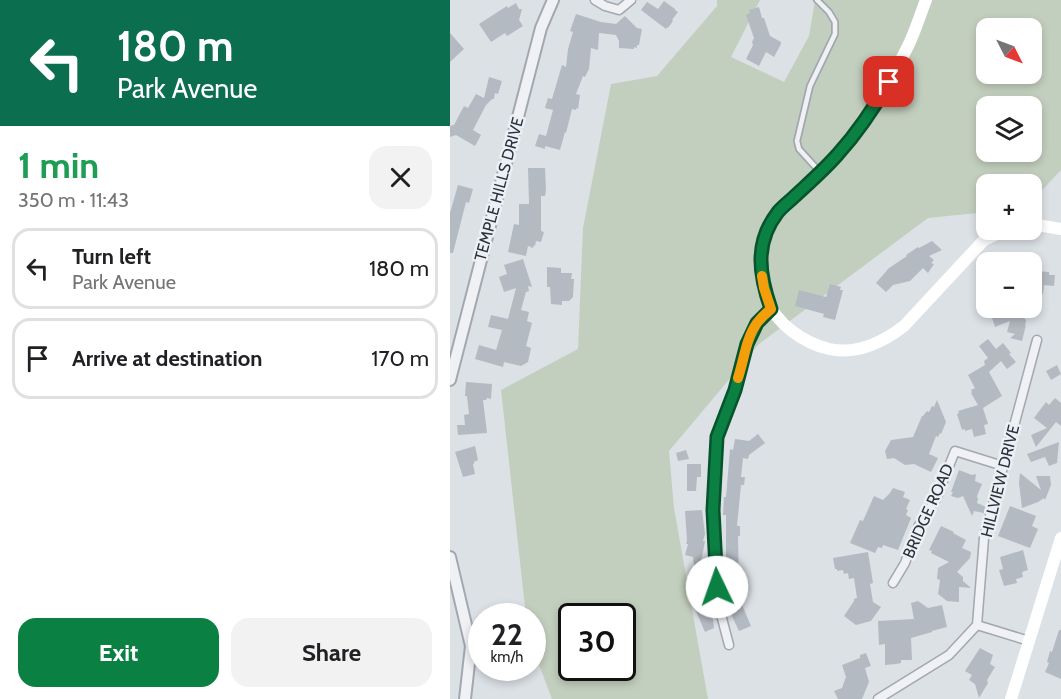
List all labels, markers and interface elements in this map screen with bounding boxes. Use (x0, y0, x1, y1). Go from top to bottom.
north arrow (976, 18, 1042, 84)
map controls (976, 18, 1042, 318)
text: 180 m (117, 20, 233, 72)
icon: left (18, 24, 96, 102)
pin (863, 56, 914, 107)
icon: arrive (872, 65, 905, 98)
text: Park Avenue (117, 72, 257, 105)
button: layers (976, 96, 1042, 162)
street label: TEMPLE HILLS DRIVE (471, 115, 527, 263)
text: 1 min (18, 143, 99, 187)
button: close (369, 146, 432, 209)
button: + (976, 174, 1042, 240)
text: 350 m · 11:43 (18, 188, 129, 212)
text: Turn left (72, 243, 151, 270)
icon: left (21, 252, 54, 285)
button: − (976, 252, 1042, 318)
text: 180 m (369, 255, 429, 282)
text: Park Avenue (72, 270, 176, 294)
icon: arrive (21, 342, 54, 375)
text: Arrive at destination (72, 345, 262, 372)
text: 170 m (371, 345, 429, 372)
street label: HILLVIEW DRIVE (977, 423, 1023, 539)
street label: BRIDGE ROAD (899, 461, 957, 561)
position arrow (685, 555, 749, 619)
speed limit sign: 30 (558, 603, 636, 681)
text: 22 (491, 616, 523, 653)
button: Exit (18, 618, 219, 687)
button: Share (231, 618, 432, 687)
text: km/h (491, 648, 523, 666)

